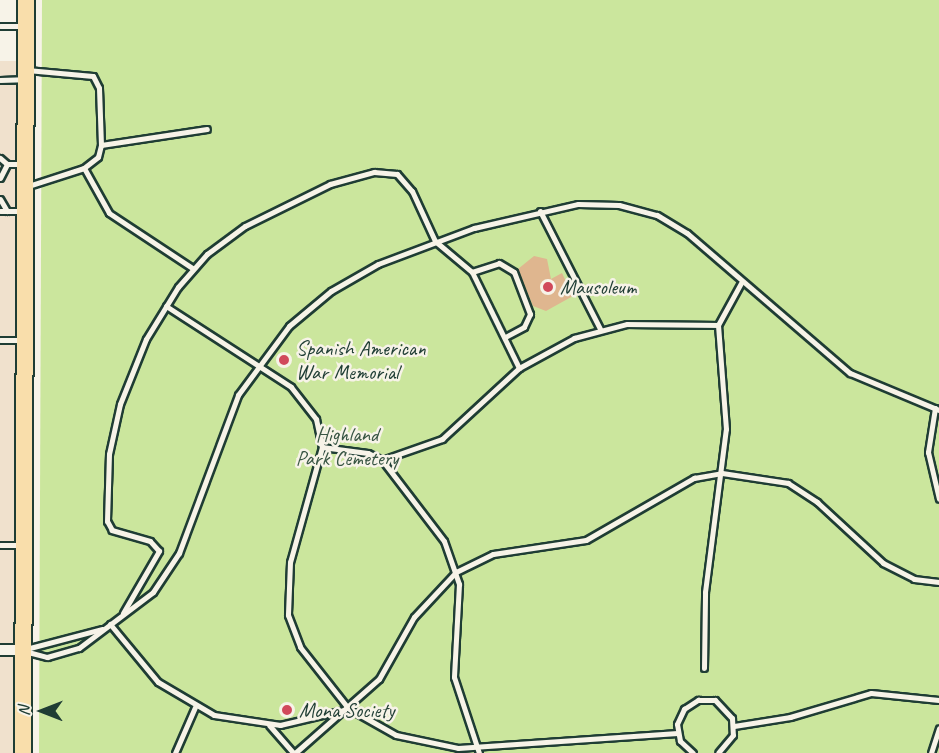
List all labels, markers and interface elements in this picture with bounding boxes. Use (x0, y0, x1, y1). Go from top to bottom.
place label: Mausoleum (560, 274, 637, 300)
marker: Mausoleum (541, 280, 555, 294)
place label: Spanish American War Memorial (296, 335, 425, 385)
marker: Spanish American War Memorial (277, 353, 291, 367)
park label: Highland Park Cemetery (296, 421, 398, 471)
north arrow (12, 681, 72, 741)
place label: Mona Society (299, 697, 394, 723)
marker: Mona Society (280, 703, 294, 717)
text: N (14, 706, 34, 716)

